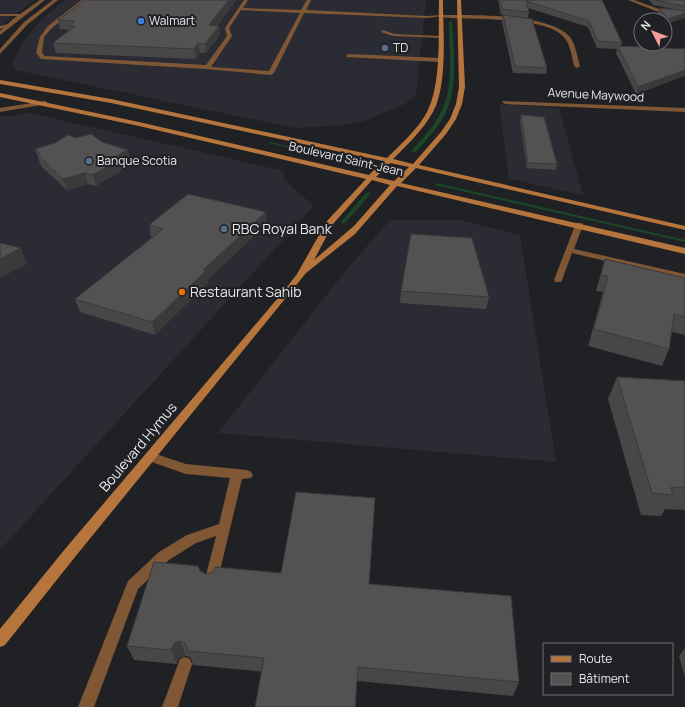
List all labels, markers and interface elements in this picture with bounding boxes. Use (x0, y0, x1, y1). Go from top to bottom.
place label: Walmart (149, 12, 195, 29)
north arrow (633, 12, 673, 52)
marker: Walmart (136, 16, 146, 26)
text: N (637, 17, 653, 33)
place label: TD (393, 39, 408, 56)
marker: TD (380, 43, 390, 53)
street label: Avenue Maywood (547, 83, 645, 106)
street label: Boulevard Saint-Jean (287, 137, 405, 180)
place label: Banque Scotia (97, 152, 177, 169)
marker: Banque Scotia (84, 156, 94, 166)
place label: RBC Royal Bank (232, 219, 333, 238)
marker: RBC Royal Bank (219, 224, 229, 234)
place label: Restaurant Sahib (190, 282, 302, 301)
marker: Restaurant Sahib (177, 287, 187, 297)
street label: Boulevard Hymus (95, 398, 181, 495)
legend (543, 643, 673, 695)
text: Route (579, 650, 612, 667)
text: Bâtiment (579, 670, 630, 687)

